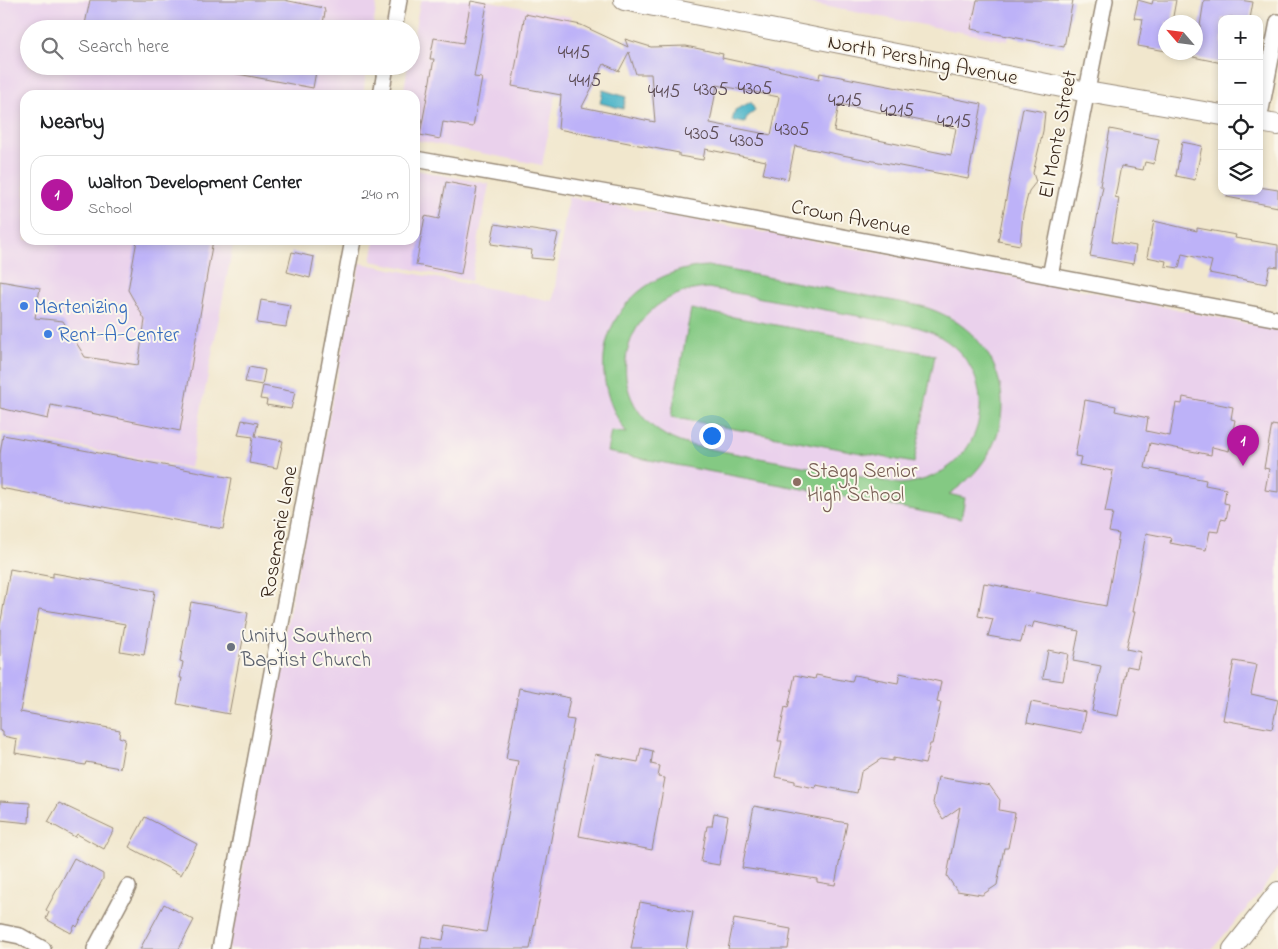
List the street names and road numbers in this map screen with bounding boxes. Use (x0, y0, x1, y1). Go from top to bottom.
street label: North Pershing Avenue (825, 28, 1021, 96)
street label: El Monte Street (1032, 68, 1086, 201)
street label: Crown Avenue (788, 193, 914, 245)
street label: Rosemarie Lane (254, 463, 306, 601)

